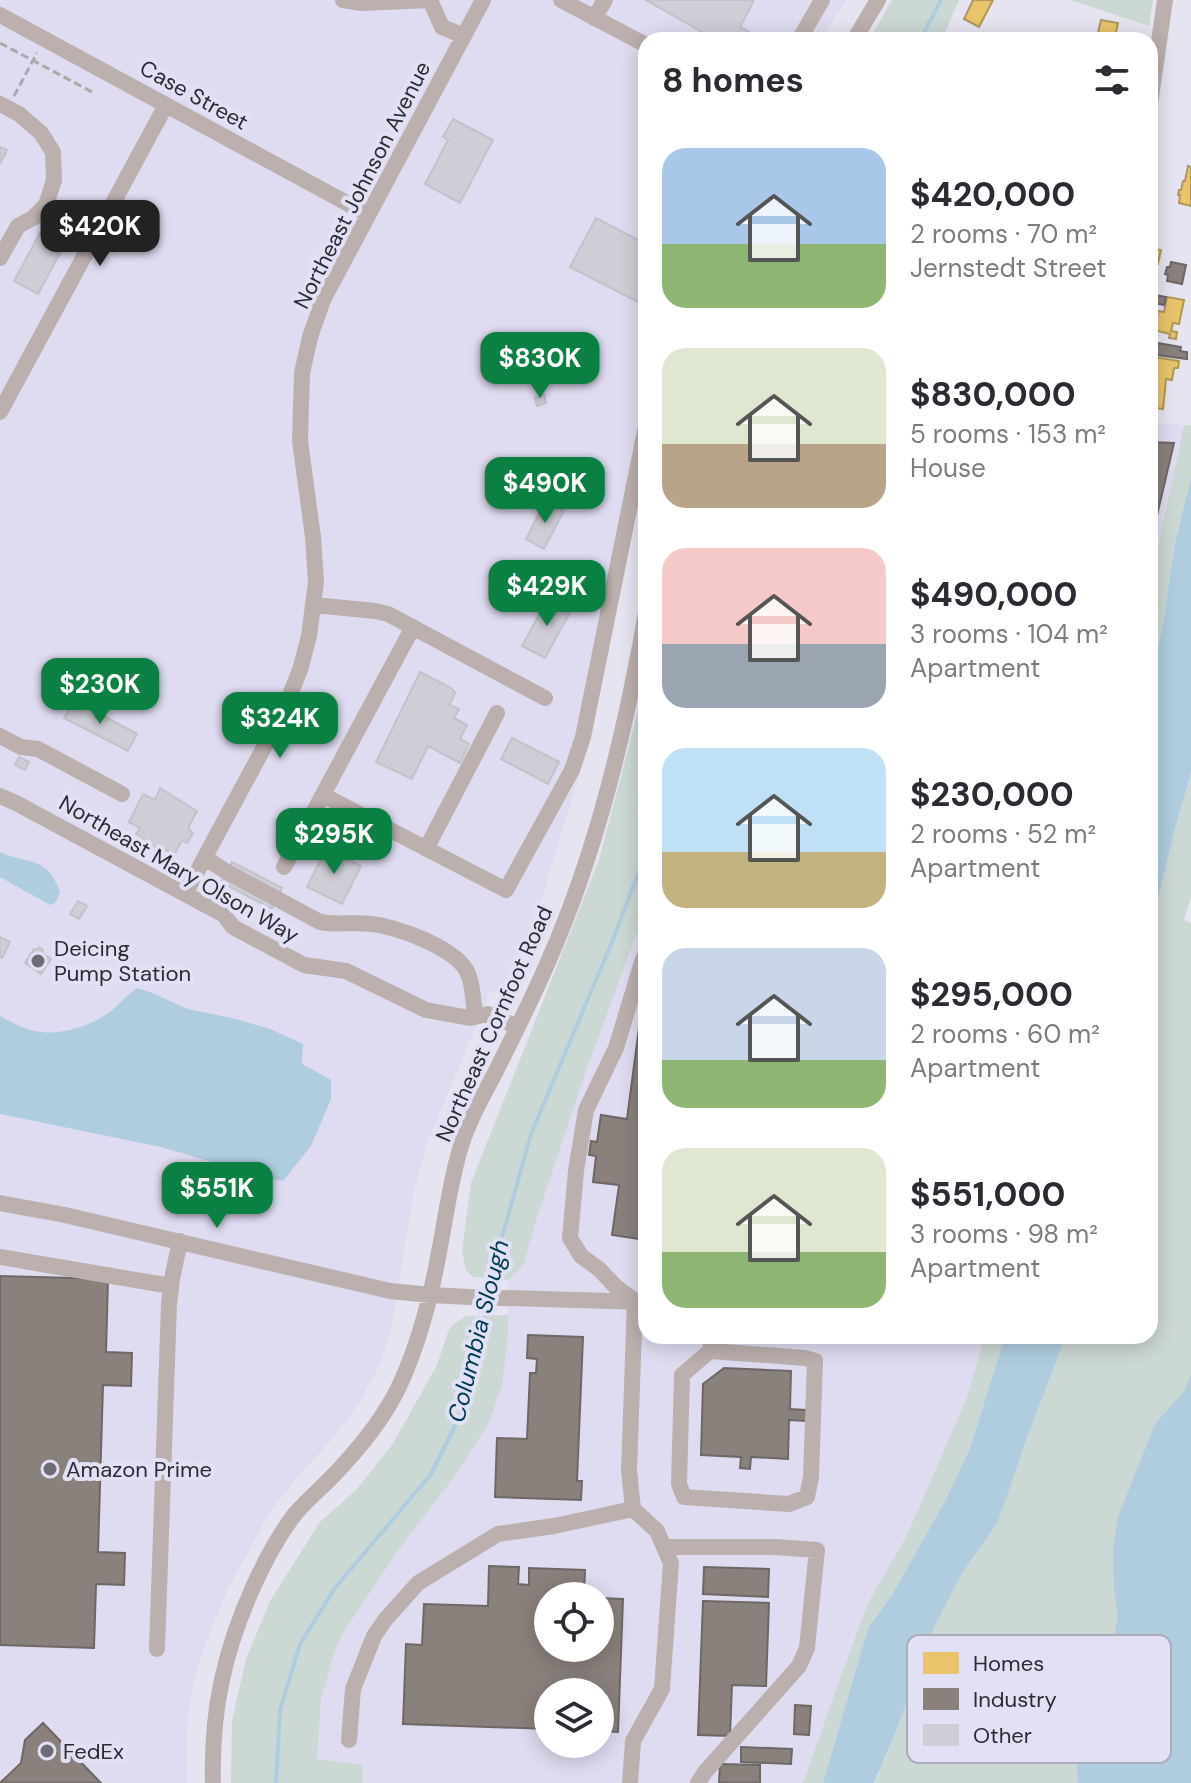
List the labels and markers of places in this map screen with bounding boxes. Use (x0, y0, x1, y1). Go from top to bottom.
pin: $420K (44, 200, 156, 268)
pin: $830K (484, 332, 596, 400)
pin: $490K (489, 457, 601, 525)
pin: $429K (491, 560, 603, 628)
pin: $230K (44, 658, 156, 726)
pin: $324K (224, 692, 336, 760)
pin: $295K (278, 808, 390, 876)
place label: Deicing Pump Station (54, 934, 191, 988)
marker: Deicing Pump Station (29, 952, 47, 970)
pin: $551K (161, 1162, 273, 1230)
place label: Amazon Prime (66, 1455, 212, 1484)
marker: Amazon Prime (41, 1460, 59, 1478)
place label: FedEx (63, 1737, 124, 1766)
marker: FedEx (38, 1742, 56, 1760)

